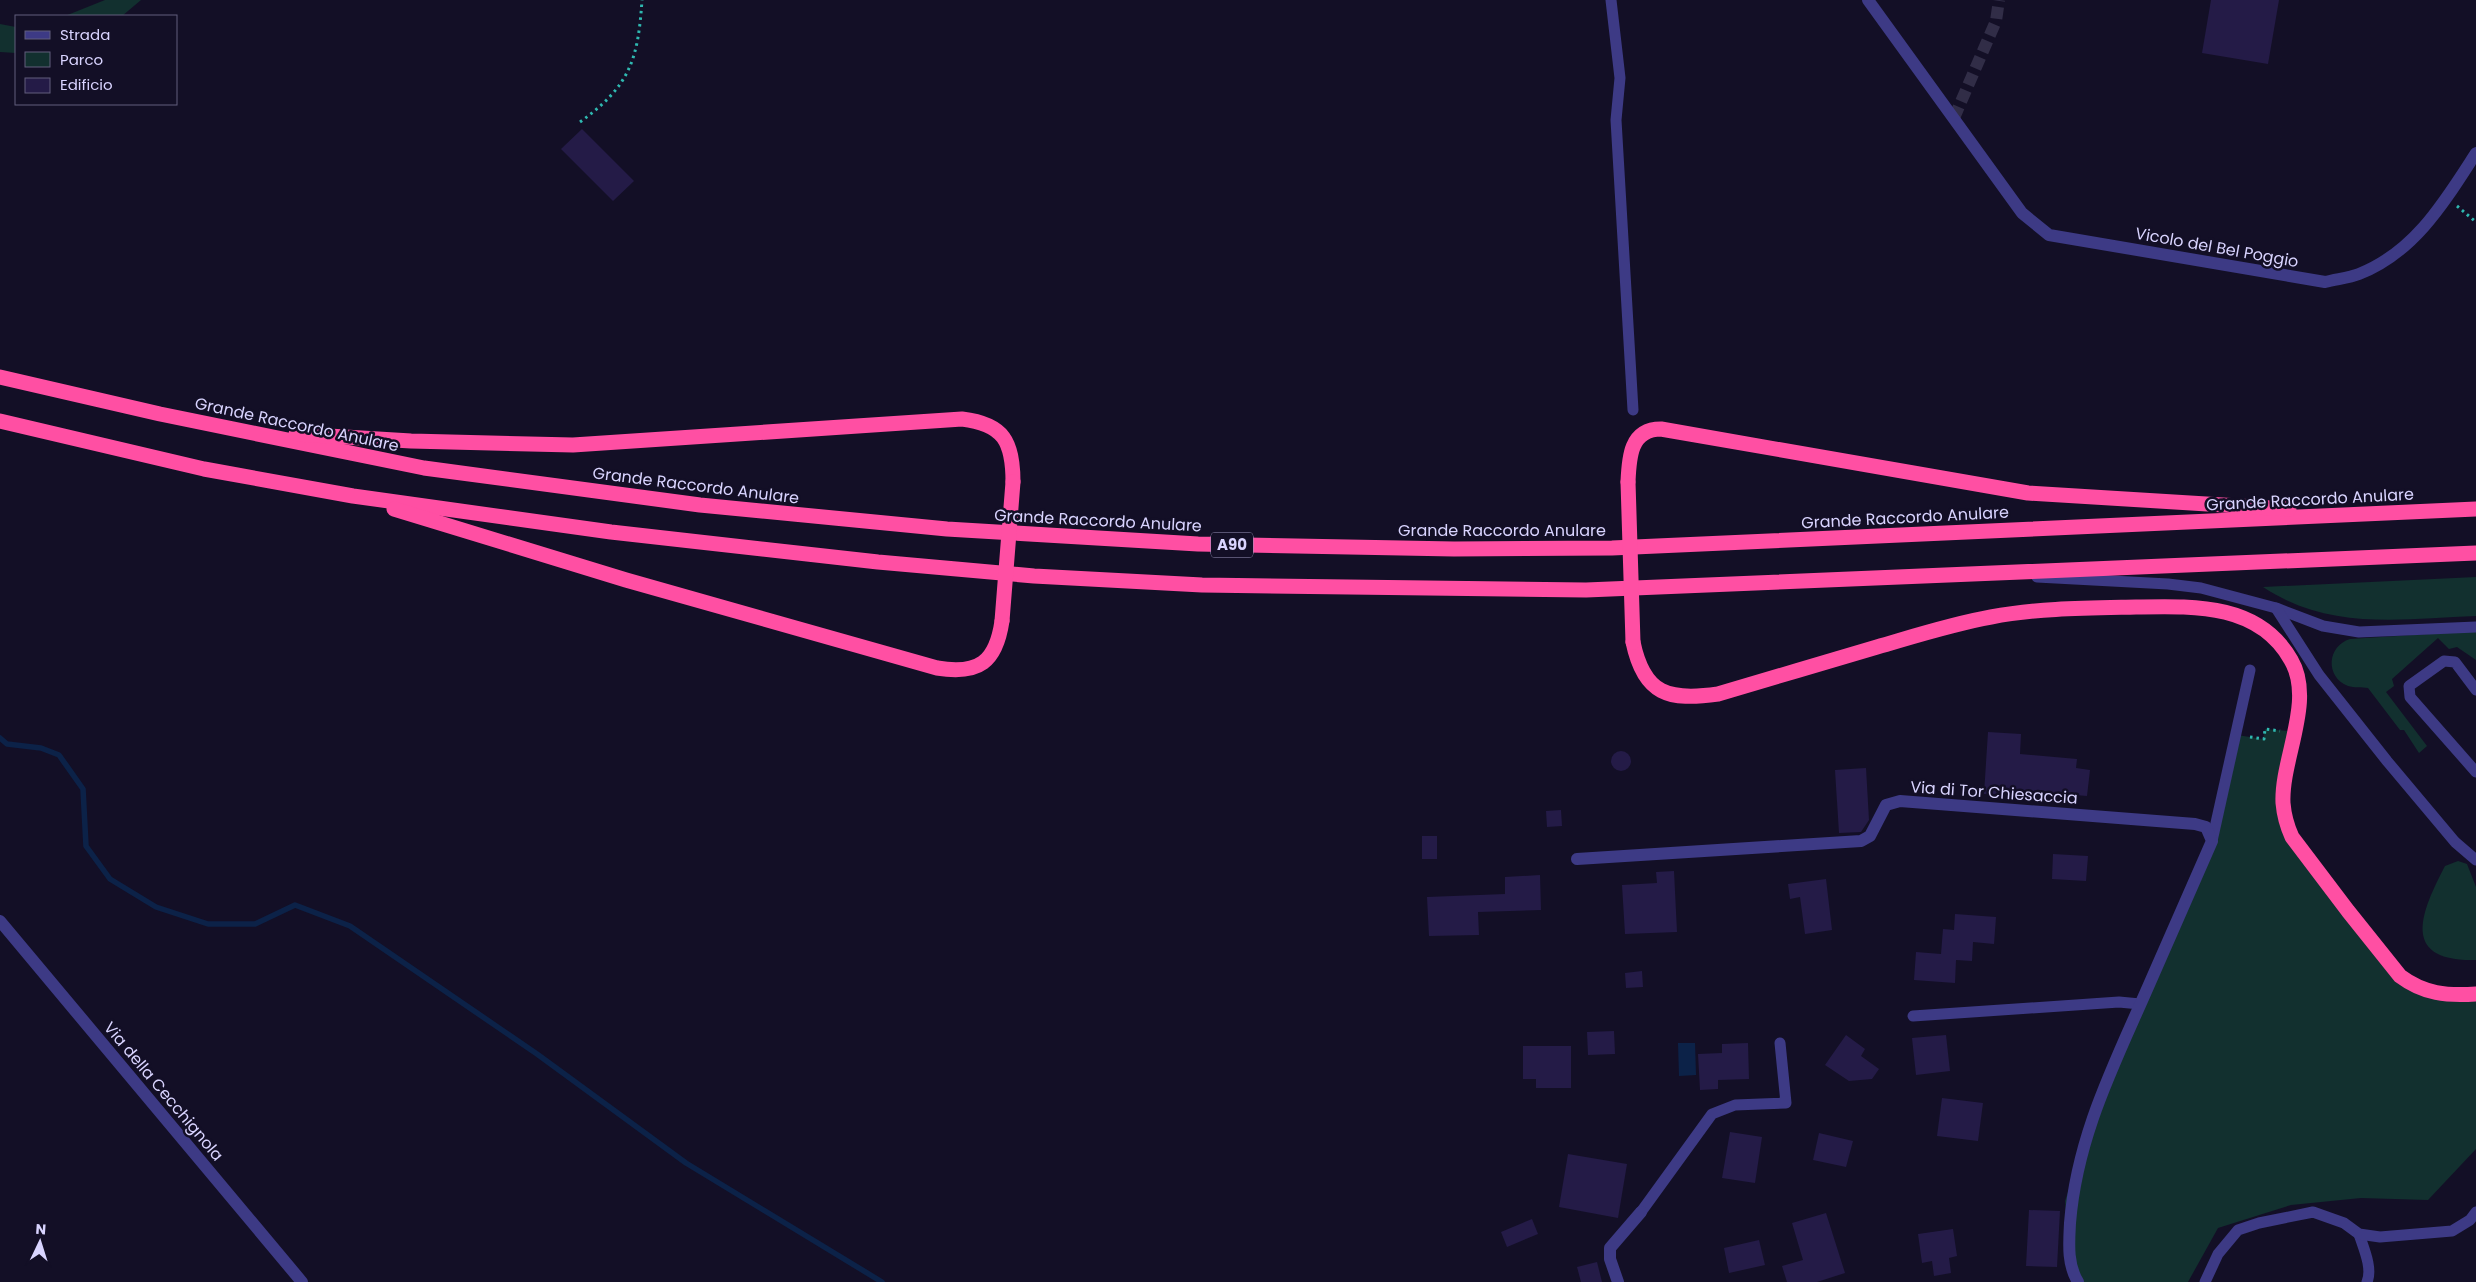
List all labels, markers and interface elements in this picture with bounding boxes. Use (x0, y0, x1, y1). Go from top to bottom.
legend (15, 15, 178, 105)
text: Strada (60, 24, 110, 45)
text: Parco (60, 49, 103, 70)
text: Edificio (60, 74, 113, 95)
street label: Vicolo del Bel Poggio (2133, 222, 2300, 273)
street label: Grande Raccordo Anulare (193, 392, 401, 457)
street label: Grande Raccordo Anulare (591, 461, 801, 510)
street label: Grande Raccordo Anulare (2206, 483, 2415, 516)
street label: Grande Raccordo Anulare (1801, 501, 2010, 534)
street label: Grande Raccordo Anulare (994, 504, 1202, 537)
street label: Grande Raccordo Anulare (1398, 519, 1606, 542)
road number: A90 (1211, 532, 1253, 558)
street label: Via di Tor Chiesaccia (1909, 775, 2078, 810)
street label: Via della Cecchignola (98, 1017, 229, 1166)
north arrow (15, 1217, 65, 1267)
text: N (35, 1219, 47, 1239)

